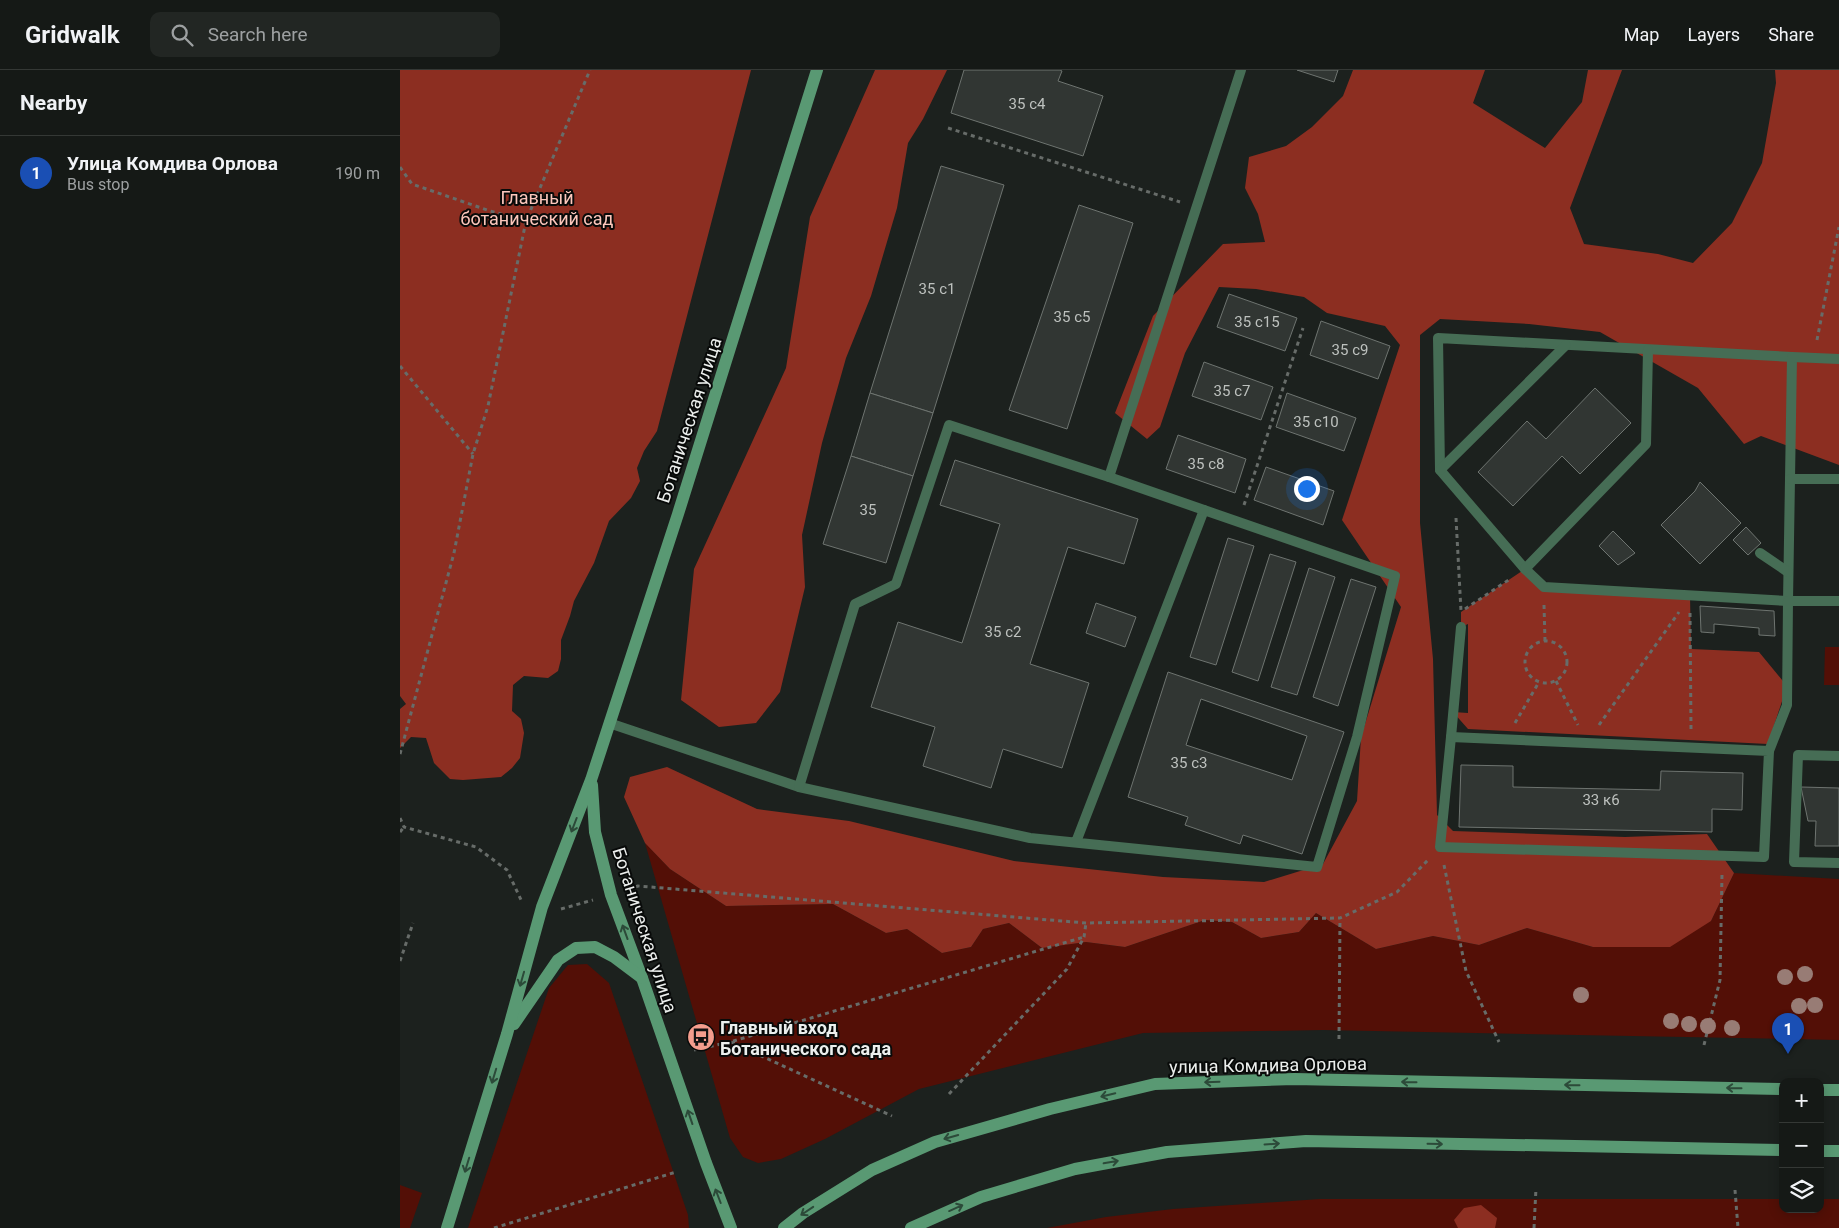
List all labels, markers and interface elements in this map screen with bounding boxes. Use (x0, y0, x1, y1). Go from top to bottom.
search box (150, 12, 500, 57)
text: Gridwalk (25, 21, 120, 49)
icon: search (168, 21, 196, 49)
text: Search here (208, 23, 308, 46)
text: Map (1624, 24, 1659, 45)
text: Layers (1687, 24, 1740, 45)
text: Share (1768, 24, 1814, 45)
text: Nearby (20, 91, 87, 115)
house number: 35 с4 (1009, 95, 1046, 113)
text: Улица Комдива Орлова (67, 152, 278, 175)
text: 1 (31, 164, 41, 183)
text: 190 m (335, 164, 380, 183)
text: Bus stop (67, 175, 129, 194)
park label: Главный ботанический сад (461, 187, 614, 229)
house number: 35 с1 (919, 280, 955, 298)
house number: 35 с5 (1054, 308, 1090, 326)
house number: 35 с15 (1234, 313, 1280, 331)
street label: Ботаническая улица (652, 335, 726, 505)
house number: 35 с9 (1332, 341, 1368, 359)
house number: 35 с7 (1214, 382, 1250, 400)
house number: 35 с10 (1293, 413, 1339, 431)
house number: 35 с8 (1188, 455, 1224, 473)
your location (1294, 476, 1320, 502)
house number: 35 (860, 501, 876, 519)
house number: 35 с2 (985, 623, 1021, 641)
house number: 35 с3 (1171, 754, 1207, 772)
house number: 33 к6 (1582, 791, 1620, 809)
one-way arrow (568, 818, 577, 833)
street label: Ботаническая улица (608, 845, 682, 1015)
one-way arrow (620, 925, 629, 940)
one-way arrow (517, 971, 526, 987)
pin: 1 (1772, 1013, 1804, 1054)
place label: Главный вход Ботанического сада (720, 1017, 892, 1059)
bus stop icon: Главный вход Ботанического сада (686, 1022, 716, 1052)
street label: улица Комдива Орлова (1169, 1053, 1367, 1077)
one-way arrow (488, 1068, 498, 1084)
one-way arrow (1204, 1077, 1220, 1087)
one-way arrow (1401, 1077, 1417, 1086)
map controls (1779, 1078, 1824, 1213)
button: + (1779, 1078, 1824, 1123)
one-way arrow (1564, 1080, 1580, 1090)
one-way arrow (1726, 1083, 1742, 1093)
one-way arrow (1100, 1091, 1116, 1100)
one-way arrow (685, 1110, 694, 1125)
button: − (1779, 1123, 1824, 1168)
one-way arrow (943, 1133, 959, 1143)
one-way arrow (1264, 1139, 1280, 1148)
one-way arrow (1427, 1139, 1443, 1148)
one-way arrow (461, 1156, 471, 1172)
one-way arrow (1103, 1157, 1119, 1167)
button: layers (1779, 1168, 1824, 1213)
one-way arrow (713, 1188, 722, 1203)
one-way arrow (948, 1203, 963, 1213)
one-way arrow (800, 1206, 814, 1216)

